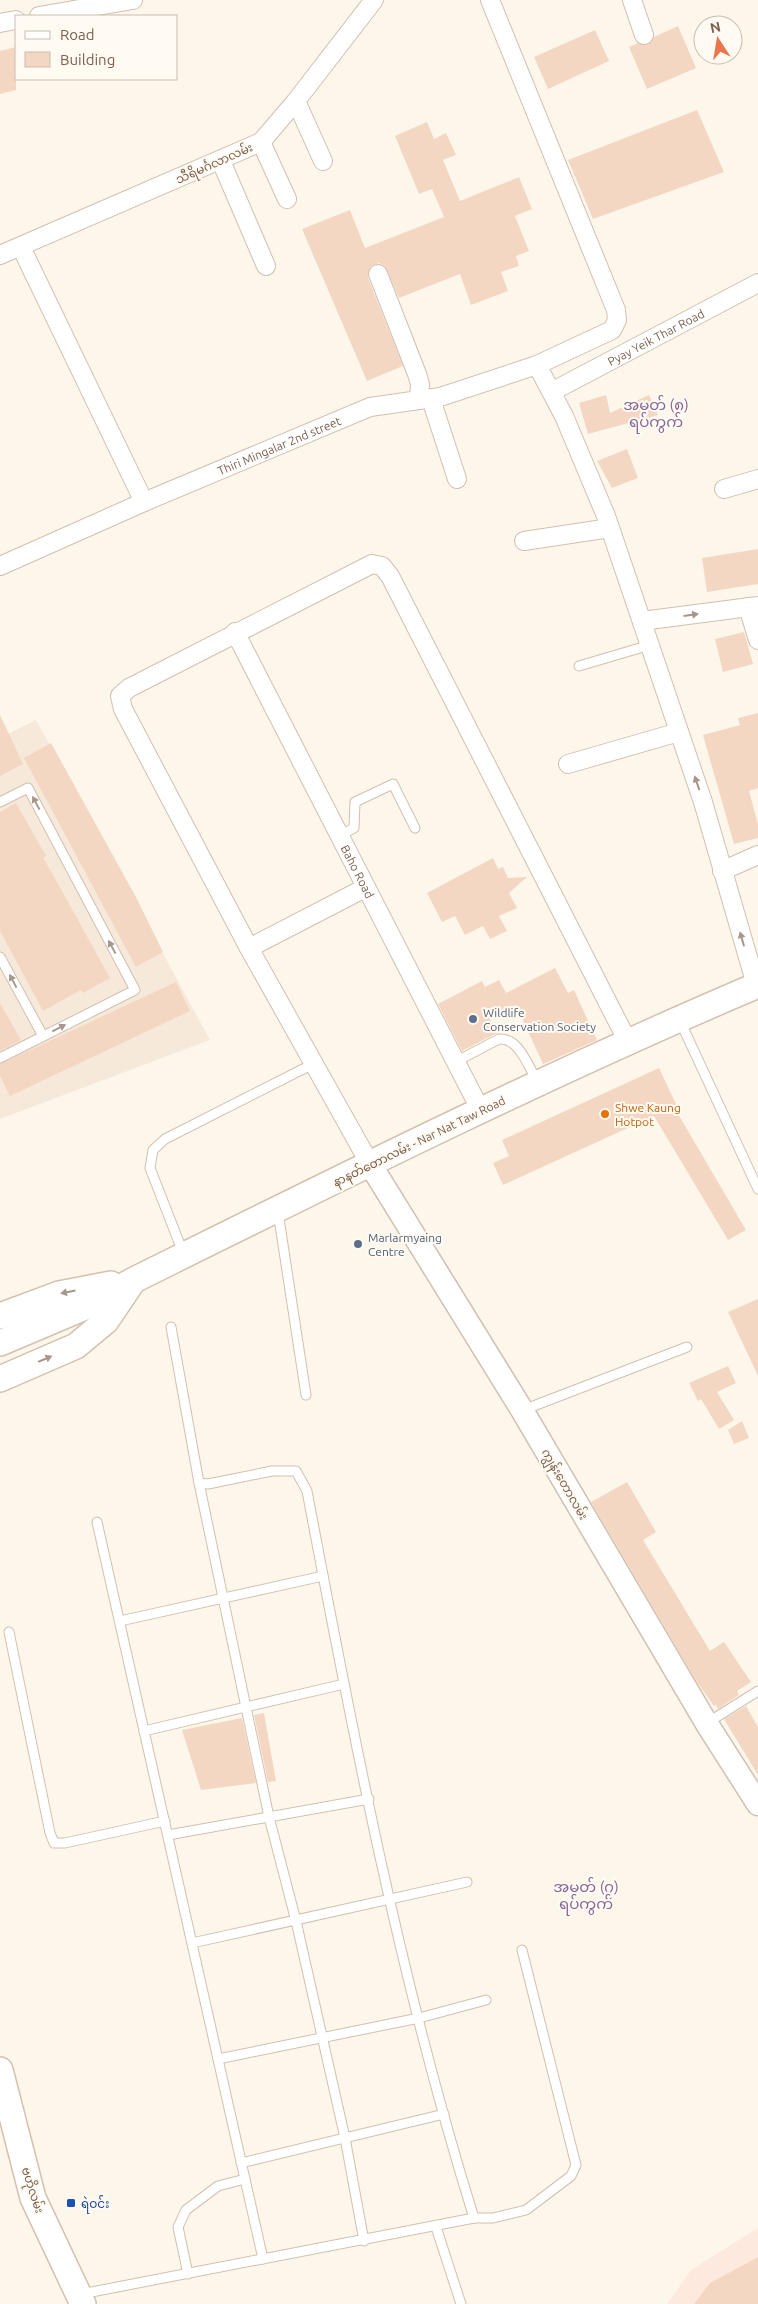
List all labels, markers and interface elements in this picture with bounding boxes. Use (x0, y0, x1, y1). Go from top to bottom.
legend (15, 15, 178, 80)
north arrow (693, 15, 743, 65)
text: N (709, 18, 722, 36)
text: Road (60, 26, 95, 43)
text: Building (60, 51, 115, 68)
street label: သီရိမင်္ဂလာလမ်း (173, 138, 256, 189)
street label: Pyay Yeik Thar Road (605, 306, 706, 368)
district label: အမှတ် (၈) ရပ်ကွက် (623, 395, 689, 434)
street label: Thiri Mingalar 2nd street (215, 413, 343, 477)
one-way arrow (683, 611, 699, 619)
one-way arrow (693, 775, 700, 790)
one-way arrow (32, 796, 40, 810)
street label: Baho Road (339, 842, 377, 900)
one-way arrow (738, 931, 746, 946)
one-way arrow (108, 940, 116, 954)
one-way arrow (9, 974, 17, 988)
place label: Wildlife Conservation Society (483, 1006, 596, 1033)
marker: Wildlife Conservation Society (467, 1013, 479, 1025)
one-way arrow (52, 1024, 66, 1032)
street label: နာနတ်တောလမ်း - Nar Nat Taw Road (330, 1092, 509, 1192)
place label: Shwe Kaung Hotpot (615, 1101, 681, 1128)
marker: Shwe Kaung Hotpot (599, 1108, 611, 1120)
place label: Marlarmyaing Centre (368, 1231, 442, 1258)
marker: Marlarmyaing Centre (352, 1238, 364, 1250)
one-way arrow (61, 1288, 76, 1296)
one-way arrow (38, 1355, 52, 1363)
street label: ကျွန်းတောလမ်း (535, 1445, 592, 1524)
district label: အမှတ် (၇) ရပ်ကွက် (553, 1877, 619, 1916)
street label: ဗဟိုလမ်း (16, 2165, 48, 2216)
place label: ရဲဝင်း (81, 2195, 109, 2214)
marker: ရဲဝင်း (65, 2197, 77, 2209)

